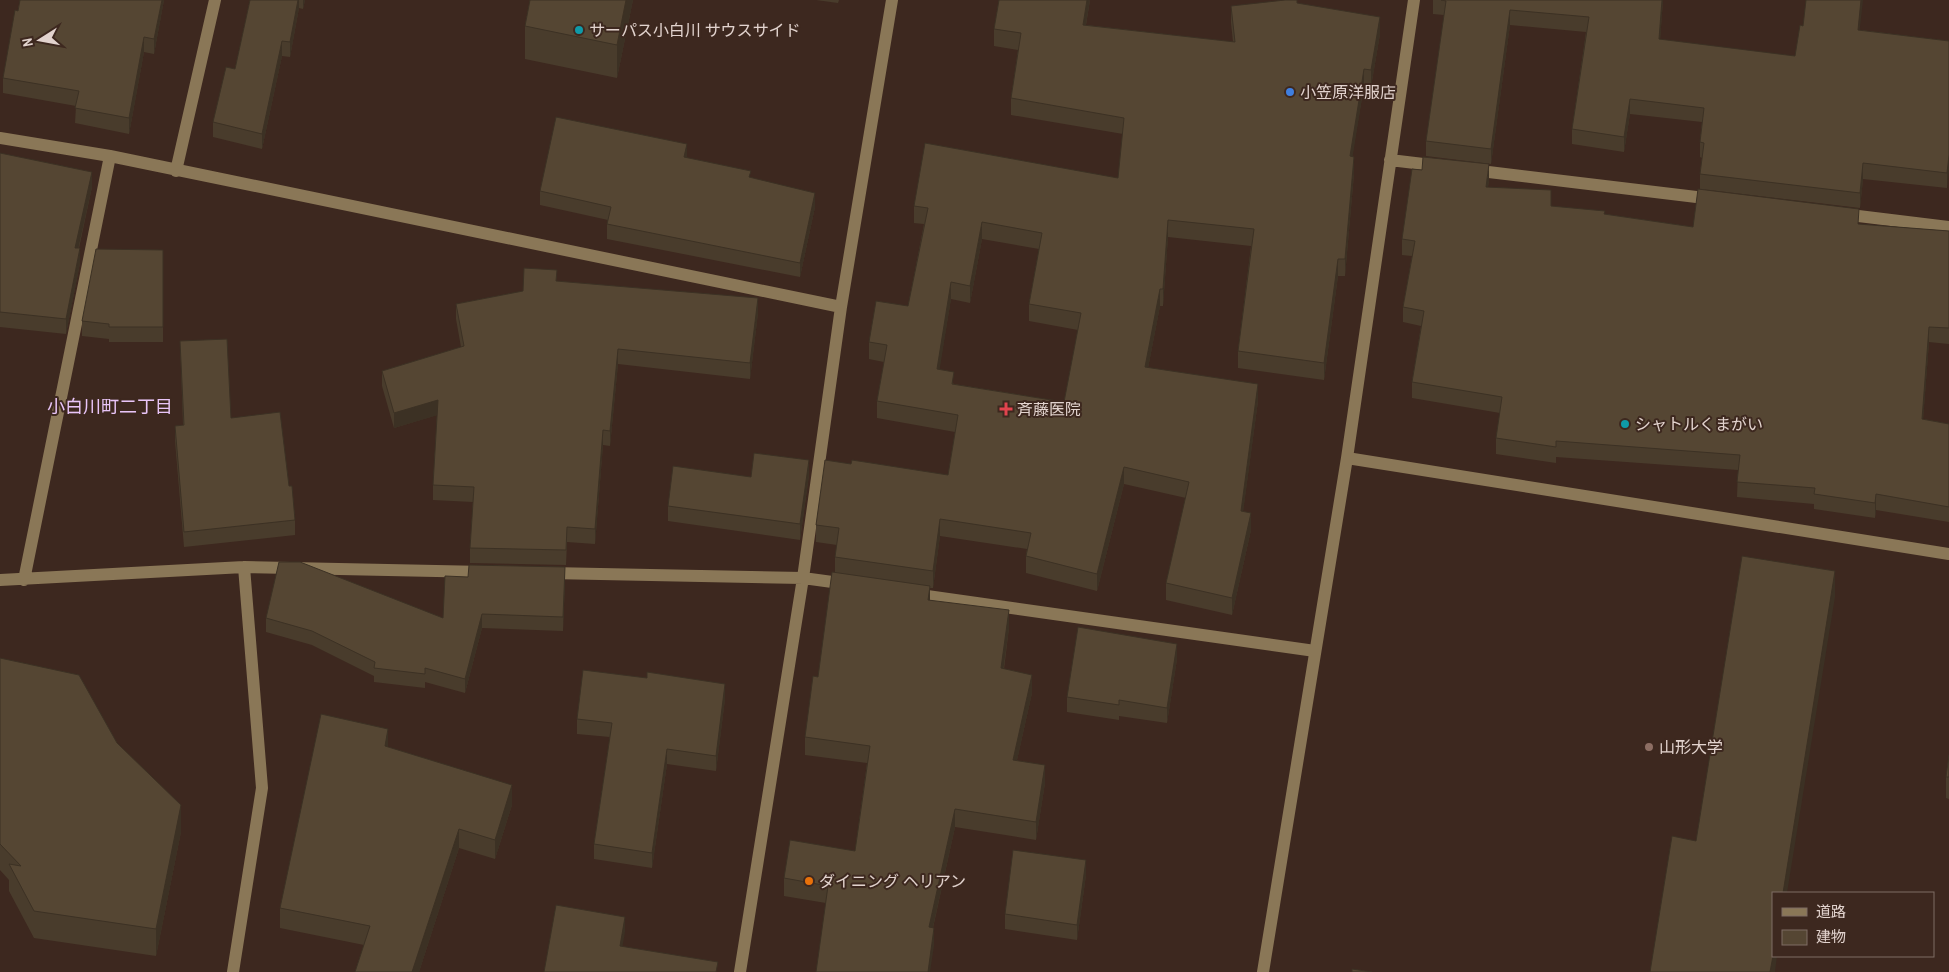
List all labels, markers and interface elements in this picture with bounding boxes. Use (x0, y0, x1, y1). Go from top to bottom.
north arrow (15, 15, 65, 65)
place label: サーパス小白川 サウスサイド (589, 19, 801, 41)
marker: サーパス小白川 サウスサイド (573, 24, 585, 36)
text: N (18, 37, 37, 48)
place label: 小笠原洋服店 (1300, 81, 1396, 103)
marker: 小笠原洋服店 (1284, 86, 1296, 98)
district label: 小白川町二丁目 (47, 394, 173, 419)
place label: 斉藤医院 (1017, 398, 1081, 420)
marker: 斉藤医院 (999, 402, 1013, 416)
place label: シャトルくまがい (1635, 413, 1763, 435)
marker: シャトルくまがい (1619, 418, 1631, 430)
place label: 山形大学 (1659, 736, 1723, 758)
marker: 山形大学 (1643, 741, 1655, 753)
place label: ダイニング ヘリアン (819, 870, 966, 892)
marker: ダイニング ヘリアン (803, 875, 815, 887)
legend (1772, 892, 1934, 957)
text: 道路 (1816, 901, 1846, 922)
text: 建物 (1816, 926, 1846, 947)

